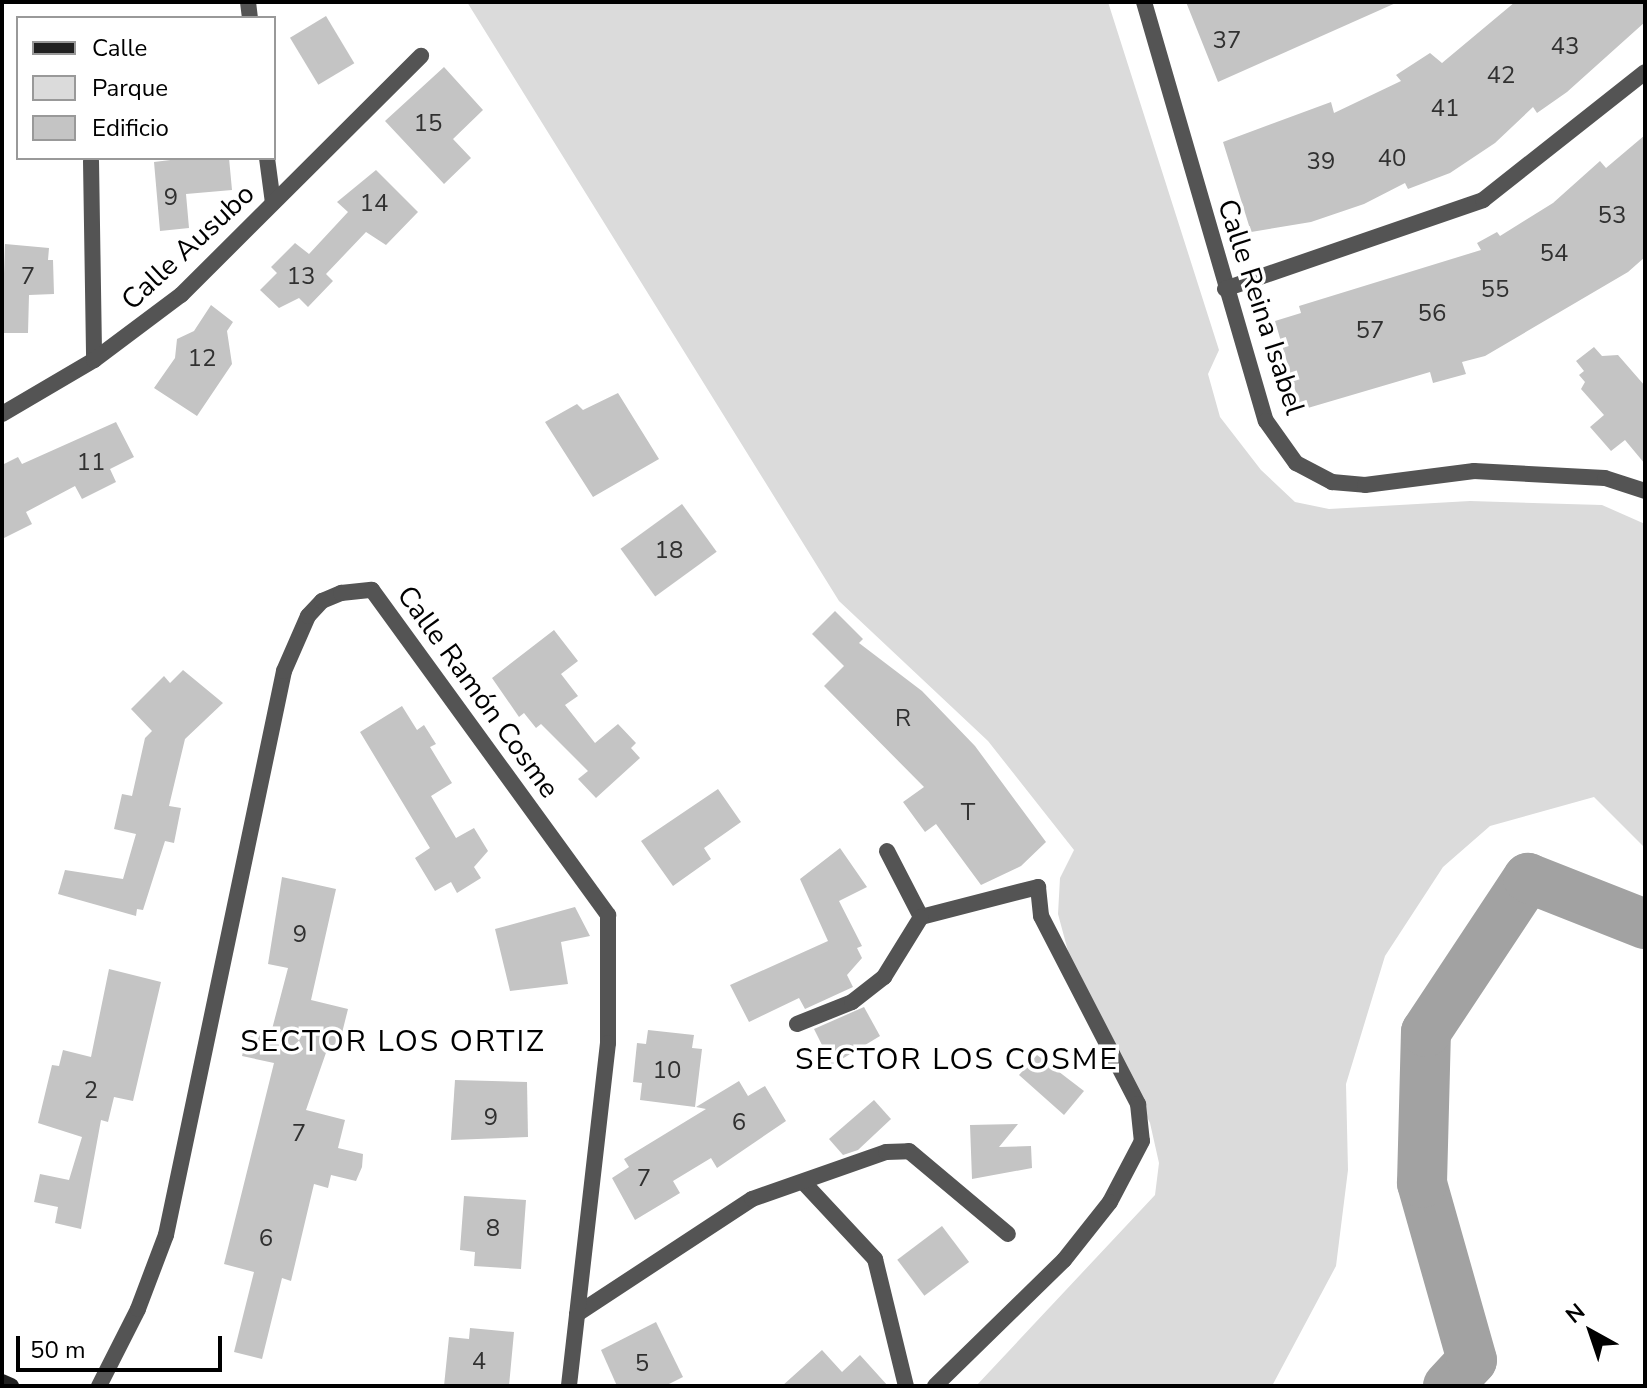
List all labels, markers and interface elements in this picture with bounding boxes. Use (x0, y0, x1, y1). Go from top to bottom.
legend (16, 16, 276, 160)
house number: 37 (1213, 27, 1241, 55)
text: Calle (92, 32, 147, 64)
house number: 43 (1551, 33, 1579, 61)
house number: 42 (1487, 62, 1515, 90)
text: Parque (92, 72, 168, 104)
house number: 41 (1431, 95, 1459, 123)
house number: 15 (414, 110, 442, 138)
text: Edificio (92, 112, 169, 144)
house number: 40 (1378, 145, 1406, 173)
house number: 39 (1307, 148, 1335, 176)
street label: Calle Ausubo (115, 177, 261, 317)
house number: 9 (164, 184, 178, 212)
house number: 14 (360, 190, 388, 218)
street label: Calle Reina Isabel (1210, 195, 1312, 419)
house number: 53 (1598, 202, 1626, 230)
house number: 54 (1540, 240, 1568, 268)
house number: 7 (21, 263, 35, 291)
house number: 13 (287, 263, 315, 291)
house number: 55 (1481, 276, 1509, 304)
house number: 56 (1418, 300, 1446, 328)
house number: 57 (1356, 317, 1384, 345)
house number: 12 (188, 345, 216, 373)
house number: 11 (77, 449, 105, 477)
house number: 18 (655, 537, 683, 565)
street label: Calle Ramón Cosme (390, 580, 566, 804)
house number: R (895, 705, 911, 733)
house number: T (961, 799, 975, 827)
house number: 9 (293, 921, 307, 949)
district label: SECTOR LOS ORTIZ (240, 1024, 546, 1060)
district label: SECTOR LOS COSME (795, 1042, 1119, 1078)
house number: 10 (653, 1057, 681, 1085)
house number: 2 (84, 1077, 98, 1105)
house number: 9 (484, 1104, 498, 1132)
house number: 6 (732, 1109, 746, 1137)
house number: 7 (292, 1120, 306, 1148)
house number: 7 (637, 1165, 651, 1193)
house number: 8 (486, 1215, 500, 1243)
house number: 6 (259, 1225, 273, 1253)
north arrow (1551, 1292, 1631, 1372)
text: N (1560, 1297, 1592, 1330)
scale bar (20, 1320, 226, 1370)
text: 50 m (30, 1334, 86, 1366)
house number: 4 (472, 1348, 486, 1376)
house number: 5 (635, 1350, 649, 1378)

